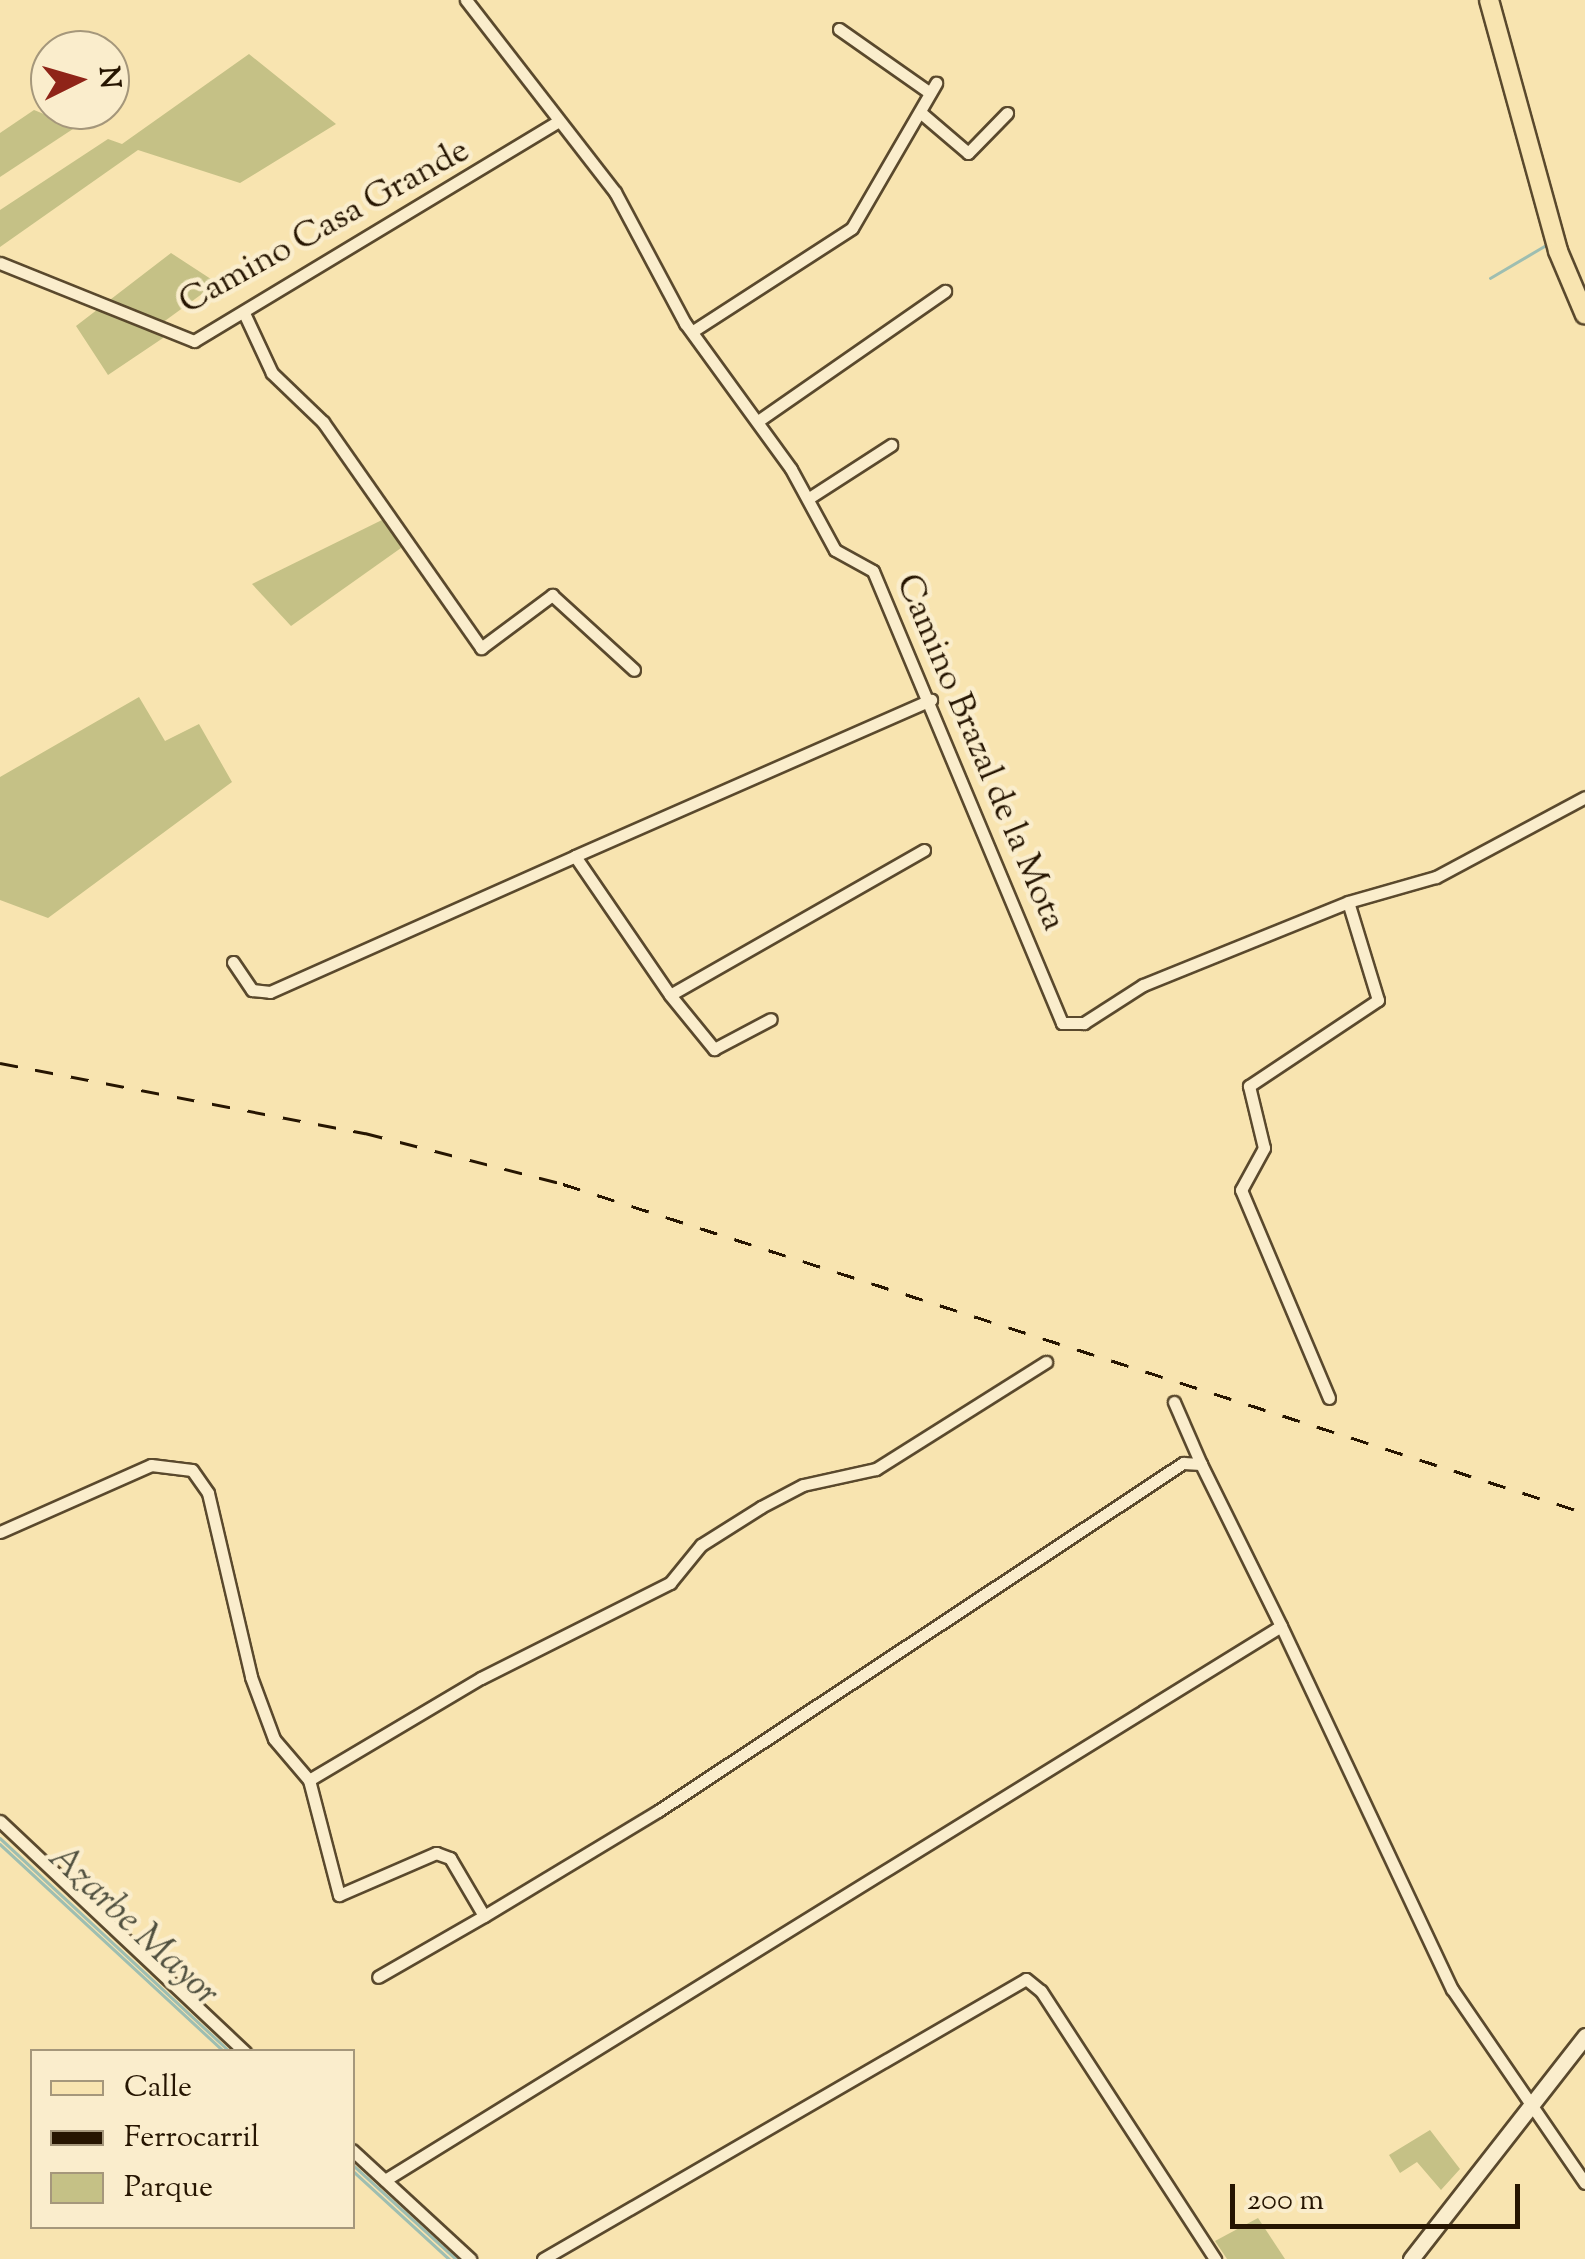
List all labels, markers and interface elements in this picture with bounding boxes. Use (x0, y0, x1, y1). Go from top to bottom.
north arrow (30, 30, 130, 130)
text: N (87, 65, 129, 90)
street label: Camino Casa Grande (173, 131, 477, 325)
street label: Camino Brazal de la Mota (885, 569, 1073, 937)
water label: Azarbe Mayor (37, 1836, 227, 2018)
legend (30, 2049, 355, 2229)
text: Calle (124, 2067, 192, 2110)
text: Ferrocarril (124, 2117, 259, 2160)
scale bar (1235, 2164, 1525, 2226)
text: Parque (124, 2167, 213, 2210)
text: 200 m (1247, 2180, 1324, 2223)

